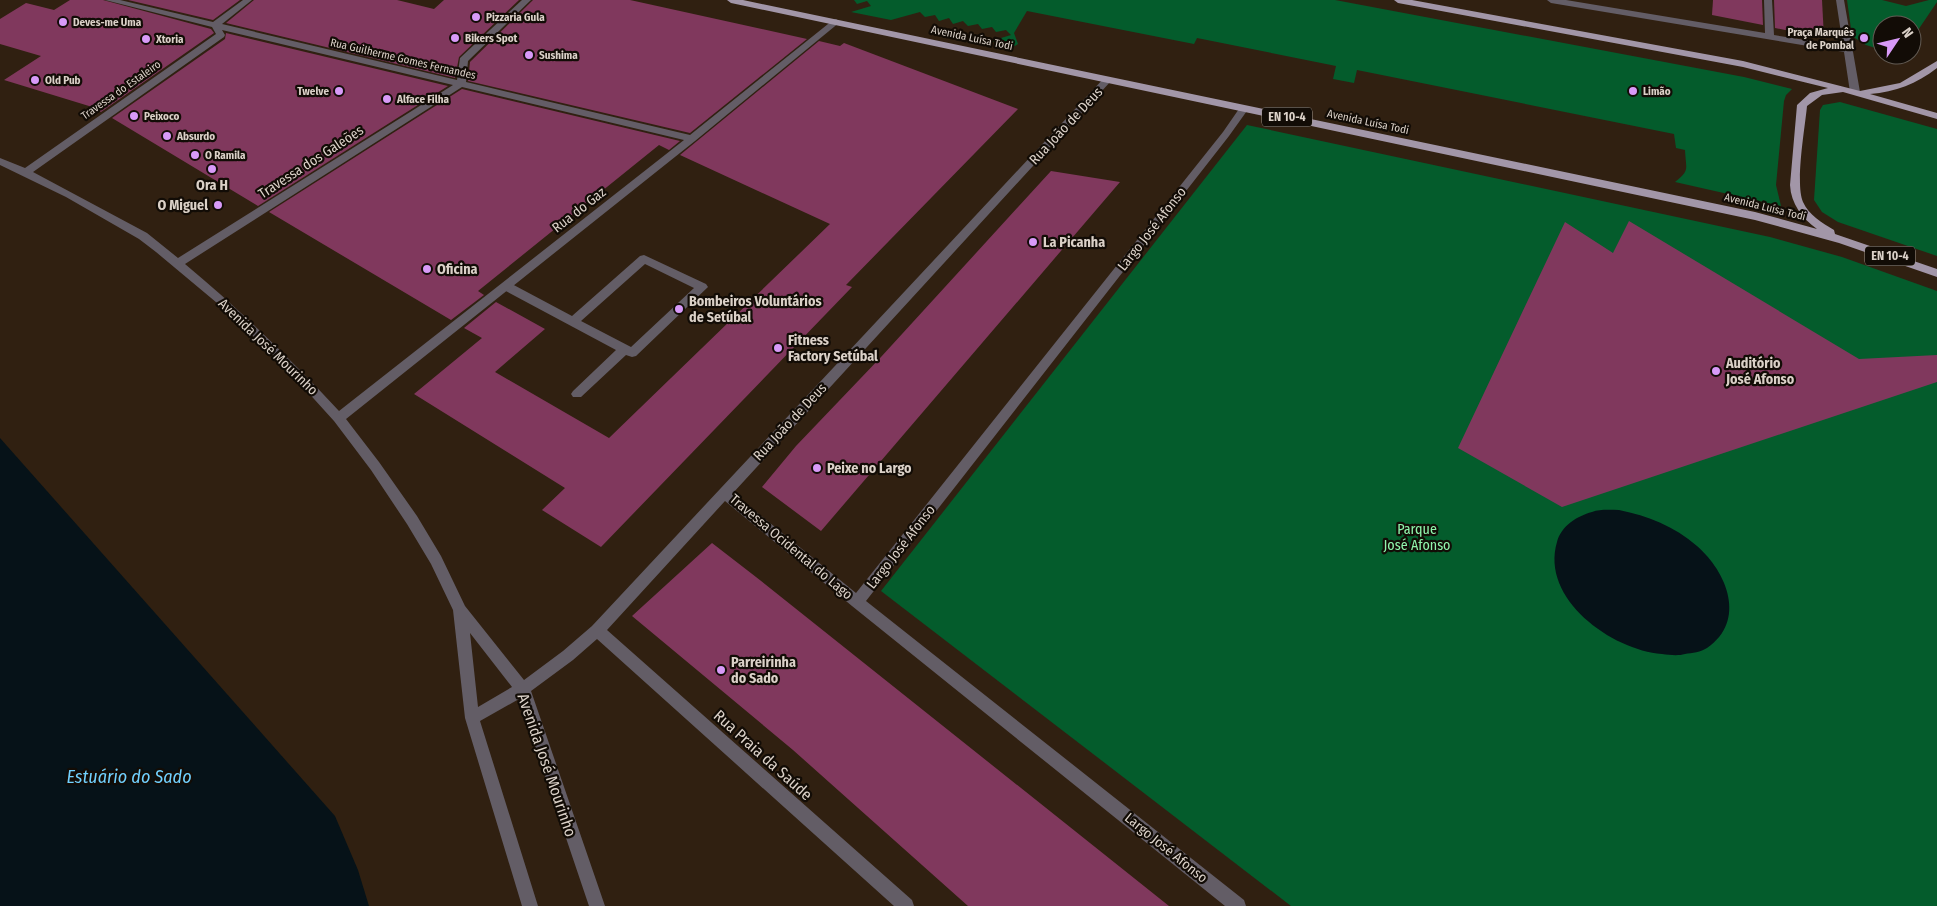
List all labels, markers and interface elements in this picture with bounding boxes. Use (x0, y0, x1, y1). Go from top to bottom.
marker: Pizzaria Gula (470, 11, 482, 23)
place label: Pizzaria Gula (486, 11, 545, 24)
north arrow (1872, 15, 1922, 65)
marker: Deves-me Uma (57, 16, 69, 28)
place label: Deves-me Uma (73, 16, 142, 29)
street label: Avenida Luísa Todi (930, 23, 1014, 53)
text: N (1898, 25, 1917, 41)
place label: Praça Marquês de Pombal (1787, 26, 1855, 52)
marker: Bikers Spot (449, 32, 461, 44)
place label: Bikers Spot (465, 32, 518, 45)
marker: Praça Marquês de Pombal (1858, 32, 1870, 44)
marker: Xtoria (140, 33, 152, 45)
place label: Xtoria (155, 33, 184, 46)
street label: Rua Guilherme Gomes Fernandes (329, 36, 477, 82)
marker: Sushima (523, 49, 535, 61)
place label: Sushima (539, 49, 578, 62)
street label: Travessa do Estaleiro (79, 58, 163, 122)
marker: Old Pub (29, 74, 41, 86)
place label: Old Pub (45, 74, 81, 87)
street label: Rua João de Deus (1026, 84, 1106, 168)
place label: Twelve (297, 85, 329, 98)
marker: Twelve (333, 85, 345, 97)
marker: Limão (1627, 85, 1639, 97)
place label: Limão (1643, 85, 1671, 98)
marker: Alface Filha (381, 93, 393, 105)
place label: Alface Filha (396, 93, 449, 106)
street label: Avenida Luísa Todi (1326, 107, 1410, 137)
road number: EN 10-4 (1262, 108, 1312, 126)
marker: Peixoco (128, 110, 140, 122)
place label: Peixoco (144, 110, 180, 123)
street label: Travessa dos Galeões (255, 122, 367, 202)
marker: Absurdo (161, 130, 173, 142)
place label: Absurdo (176, 130, 215, 143)
marker: O Ramila (189, 149, 201, 161)
place label: O Ramila (205, 149, 246, 162)
marker: Ora H (206, 163, 218, 175)
place label: Ora H (196, 177, 228, 194)
street label: Rua do Gaz (549, 183, 610, 236)
street label: Largo José Afonso (1114, 184, 1190, 274)
street label: Avenida Luísa Todi (1723, 191, 1807, 223)
place label: O Miguel (158, 197, 208, 214)
marker: O Miguel (212, 199, 224, 211)
place label: La Picanha (1043, 234, 1105, 251)
marker: La Picanha (1027, 236, 1039, 248)
road number: EN 10-4 (1865, 247, 1915, 266)
place label: Oficina (437, 261, 478, 278)
marker: Oficina (421, 263, 433, 275)
place label: Bombeiros Voluntários de Setúbal (689, 293, 822, 326)
street label: Avenida José Mourinho (215, 295, 321, 399)
marker: Bombeiros Voluntários de Setúbal (673, 303, 685, 315)
place label: Fitness Factory Setúbal (788, 332, 878, 365)
marker: Fitness Factory Setúbal (772, 342, 784, 354)
place label: Auditório José Afonso (1725, 355, 1795, 388)
marker: Auditório José Afonso (1710, 365, 1722, 377)
street label: Rua João de Deus (750, 380, 830, 464)
place label: Peixe no Largo (827, 460, 912, 477)
marker: Peixe no Largo (811, 462, 823, 474)
street label: Travessa Ocidental do Lago (726, 491, 856, 603)
street label: Largo José Afonso (863, 502, 939, 592)
park label: Parque José Afonso (1384, 521, 1450, 554)
place label: Parreirinha do Sado (731, 654, 796, 687)
marker: Parreirinha do Sado (715, 664, 727, 676)
street label: Avenida José Mourinho (514, 691, 580, 839)
street label: Rua Praia da Saúde (710, 706, 816, 804)
water label: Estuário do Sado (66, 766, 192, 788)
street label: Largo José Afonso (1121, 809, 1211, 887)

